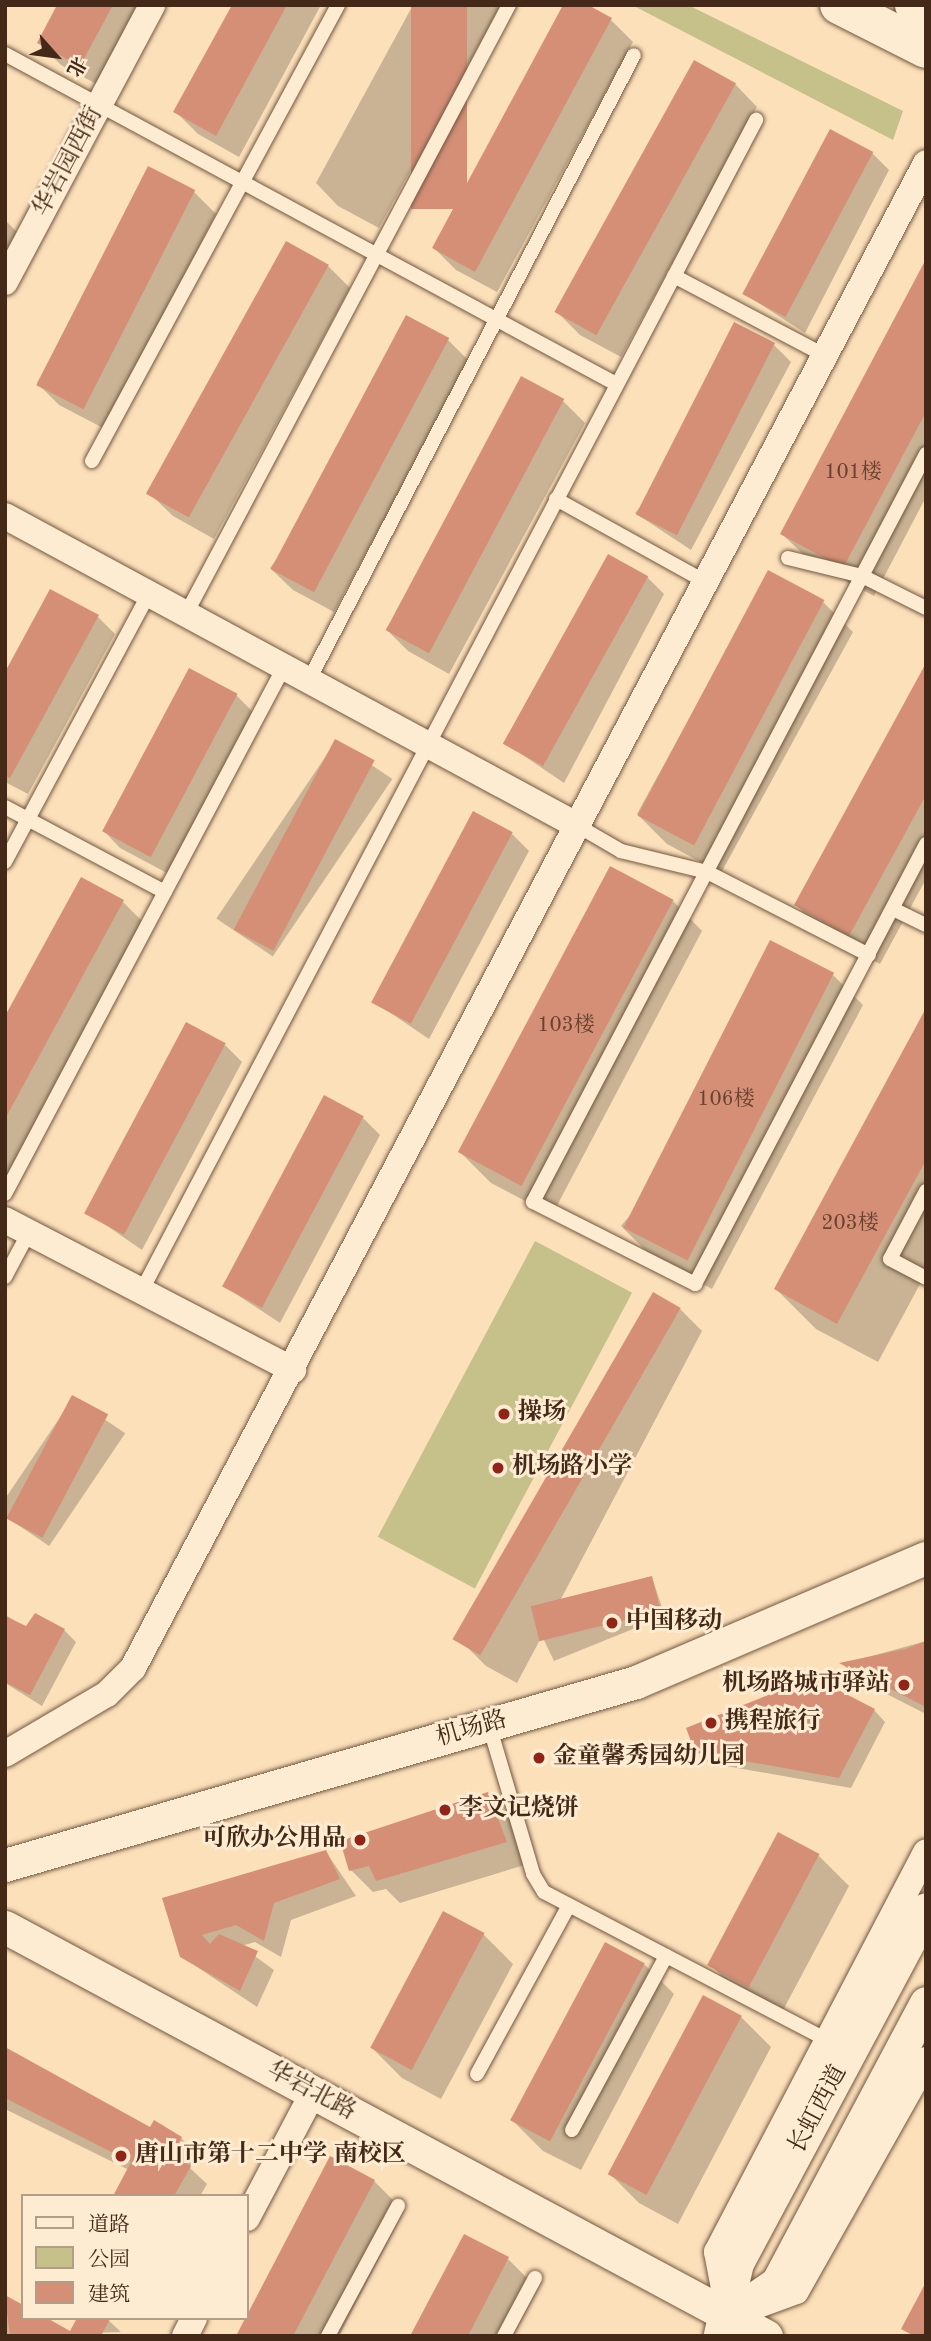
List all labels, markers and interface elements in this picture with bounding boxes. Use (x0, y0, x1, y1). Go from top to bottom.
north arrow (21, 21, 91, 91)
text: 北 (62, 53, 88, 79)
street label: 华岩园西街 (28, 102, 110, 222)
house number: 101楼 (824, 460, 882, 486)
house number: 103楼 (537, 1013, 595, 1039)
house number: 106楼 (697, 1087, 755, 1113)
house number: 203楼 (821, 1211, 879, 1237)
place label: 操场 (518, 1400, 566, 1428)
marker: 操场 (496, 1406, 512, 1422)
place label: 机场路小学 (512, 1454, 632, 1482)
marker: 机场路小学 (490, 1460, 506, 1476)
place label: 中国移动 (626, 1609, 722, 1637)
marker: 中国移动 (604, 1615, 620, 1631)
place label: 机场路城市驿站 (722, 1671, 890, 1699)
marker: 机场路城市驿站 (896, 1677, 912, 1693)
street label: 机场路 (433, 1706, 511, 1754)
place label: 携程旅行 (725, 1709, 821, 1737)
marker: 携程旅行 (703, 1715, 719, 1731)
place label: 金童馨秀园幼儿园 (553, 1744, 745, 1772)
marker: 金童馨秀园幼儿园 (531, 1750, 547, 1766)
place label: 李文记烧饼 (459, 1796, 579, 1824)
marker: 李文记烧饼 (437, 1802, 453, 1818)
place label: 可欣办公用品 (202, 1826, 346, 1854)
marker: 可欣办公用品 (352, 1832, 368, 1848)
street label: 华岩北路 (262, 2057, 360, 2127)
street label: 长虹西道 (784, 2061, 854, 2159)
place label: 唐山市第十二中学 南校区 (135, 2142, 406, 2170)
marker: 唐山市第十二中学 南校区 (113, 2148, 129, 2164)
legend (21, 2194, 248, 2320)
text: 道路 (88, 2215, 130, 2236)
text: 公园 (88, 2250, 130, 2271)
text: 建筑 (88, 2285, 130, 2306)

